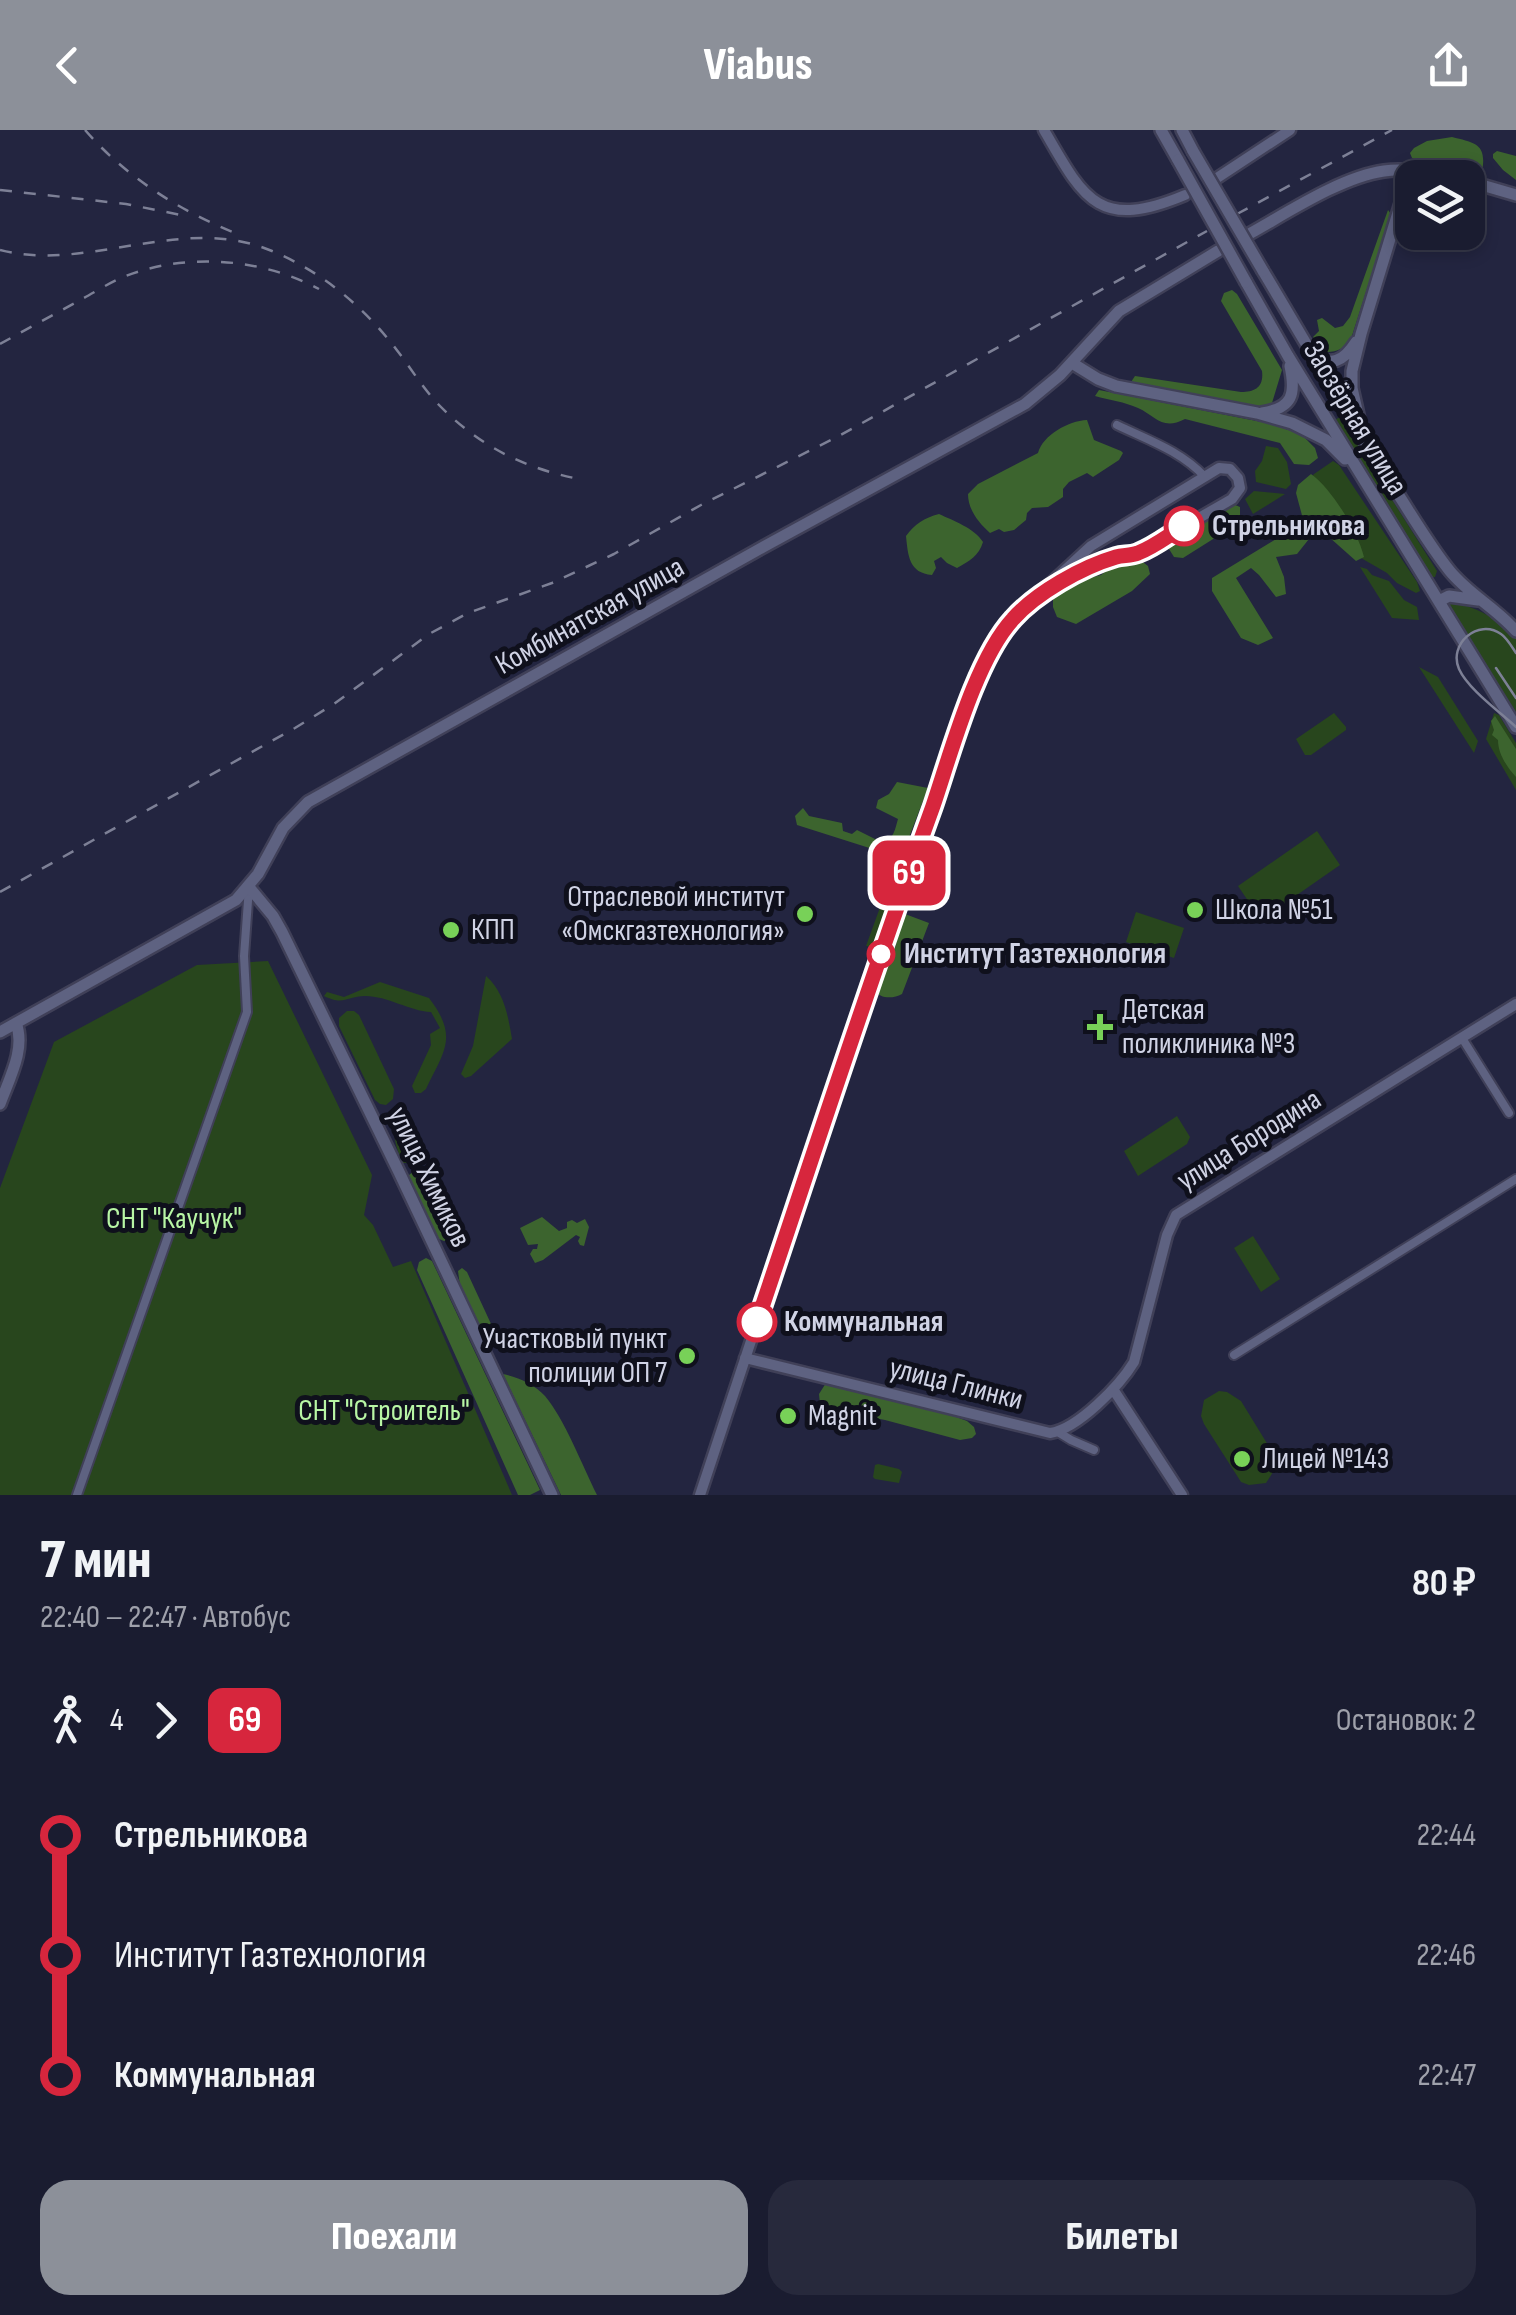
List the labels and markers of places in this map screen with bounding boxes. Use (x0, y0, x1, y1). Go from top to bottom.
marker: Стрельникова (1165, 507, 1203, 545)
place label: Стрельникова (1212, 508, 1365, 544)
place label: Отраслевой институт «Омскгазтехнология» (561, 879, 785, 949)
place label: Школа №51 (1215, 892, 1333, 928)
marker: Школа №51 (1184, 899, 1206, 921)
marker: Отраслевой институт «Омскгазтехнология» (794, 903, 816, 925)
place label: КПП (471, 912, 515, 948)
marker: КПП (440, 919, 462, 941)
place label: Институт Газтехнология (904, 936, 1166, 972)
marker: Институт Газтехнология (868, 941, 894, 967)
place label: Детская поликлиника №3 (1122, 992, 1295, 1062)
marker: Детская поликлиника №3 (1087, 1014, 1113, 1040)
marker: Коммунальная (738, 1303, 776, 1341)
place label: Коммунальная (784, 1304, 943, 1340)
place label: Участковый пункт полиции ОП 7 (483, 1321, 667, 1391)
marker: Участковый пункт полиции ОП 7 (676, 1345, 698, 1367)
place label: Magnit (808, 1398, 877, 1434)
marker: Magnit (777, 1405, 799, 1427)
place label: Лицей №143 (1262, 1441, 1389, 1477)
marker: Лицей №143 (1231, 1448, 1253, 1470)

